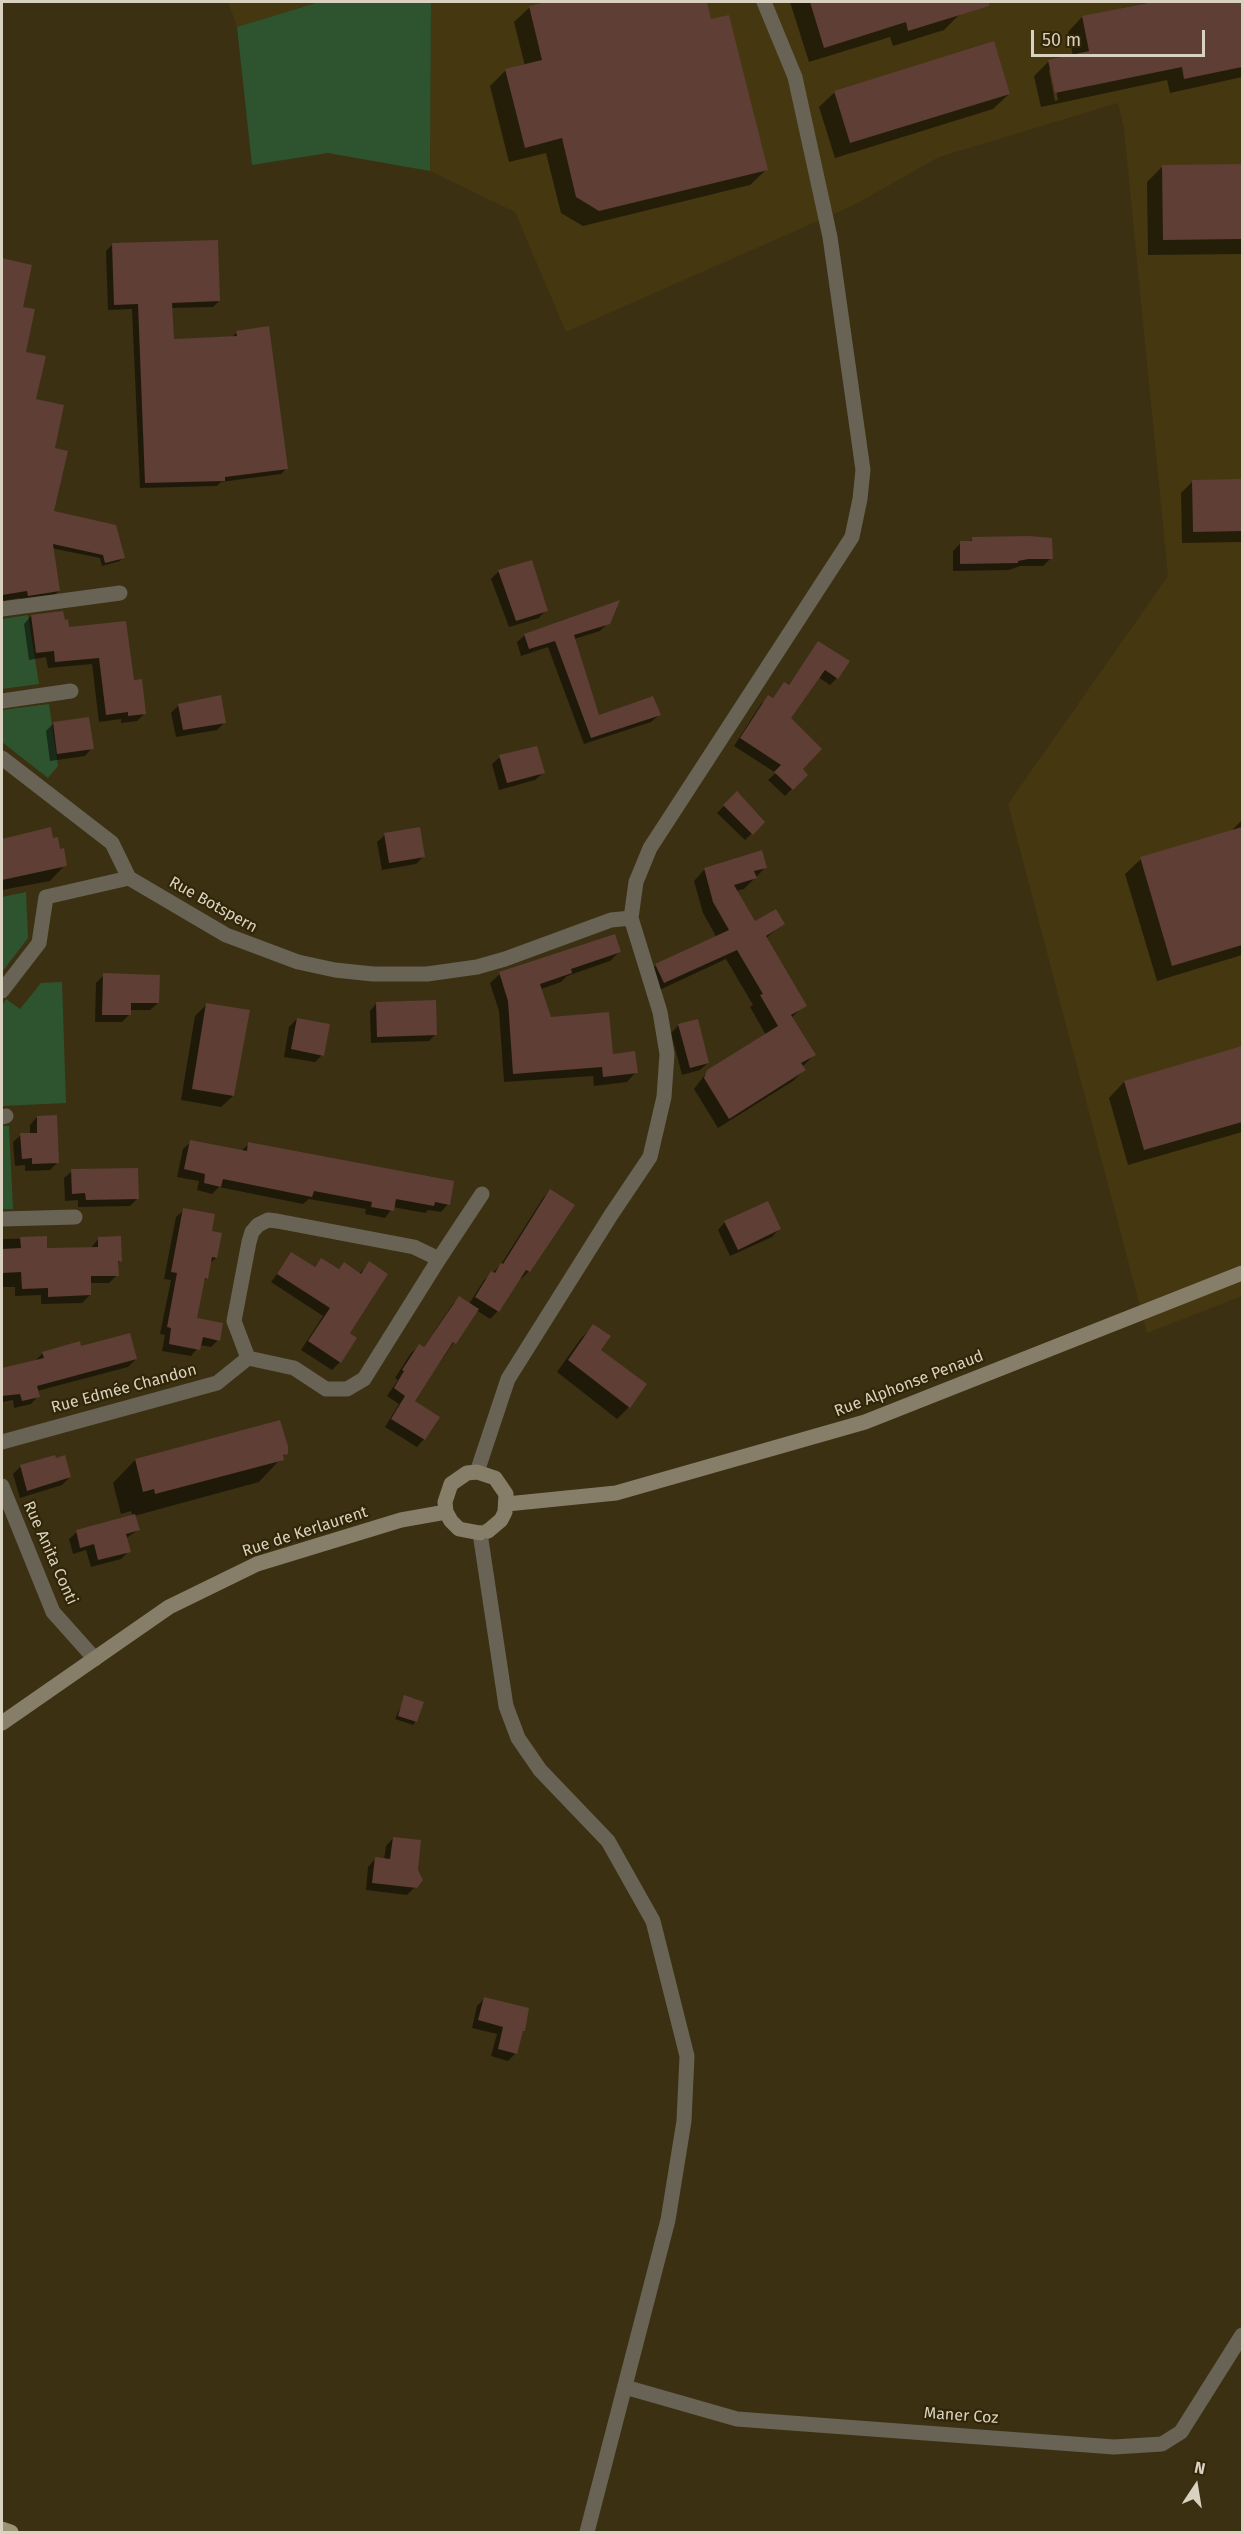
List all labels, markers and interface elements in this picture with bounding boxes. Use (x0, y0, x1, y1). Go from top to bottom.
scale bar (1034, 18, 1208, 56)
text: 50 m (1042, 29, 1081, 51)
street label: Rue Botspern (165, 873, 261, 937)
street label: Rue Alphonse Penaud (832, 1347, 986, 1421)
street label: Rue Edmée Chandon (49, 1360, 199, 1418)
street label: Rue Anita Conti (19, 1498, 81, 1608)
street label: Rue de Kerlaurent (240, 1503, 370, 1561)
street label: Maner Coz (923, 2404, 999, 2428)
north arrow (1166, 2456, 1226, 2516)
text: N (1193, 2458, 1207, 2478)

